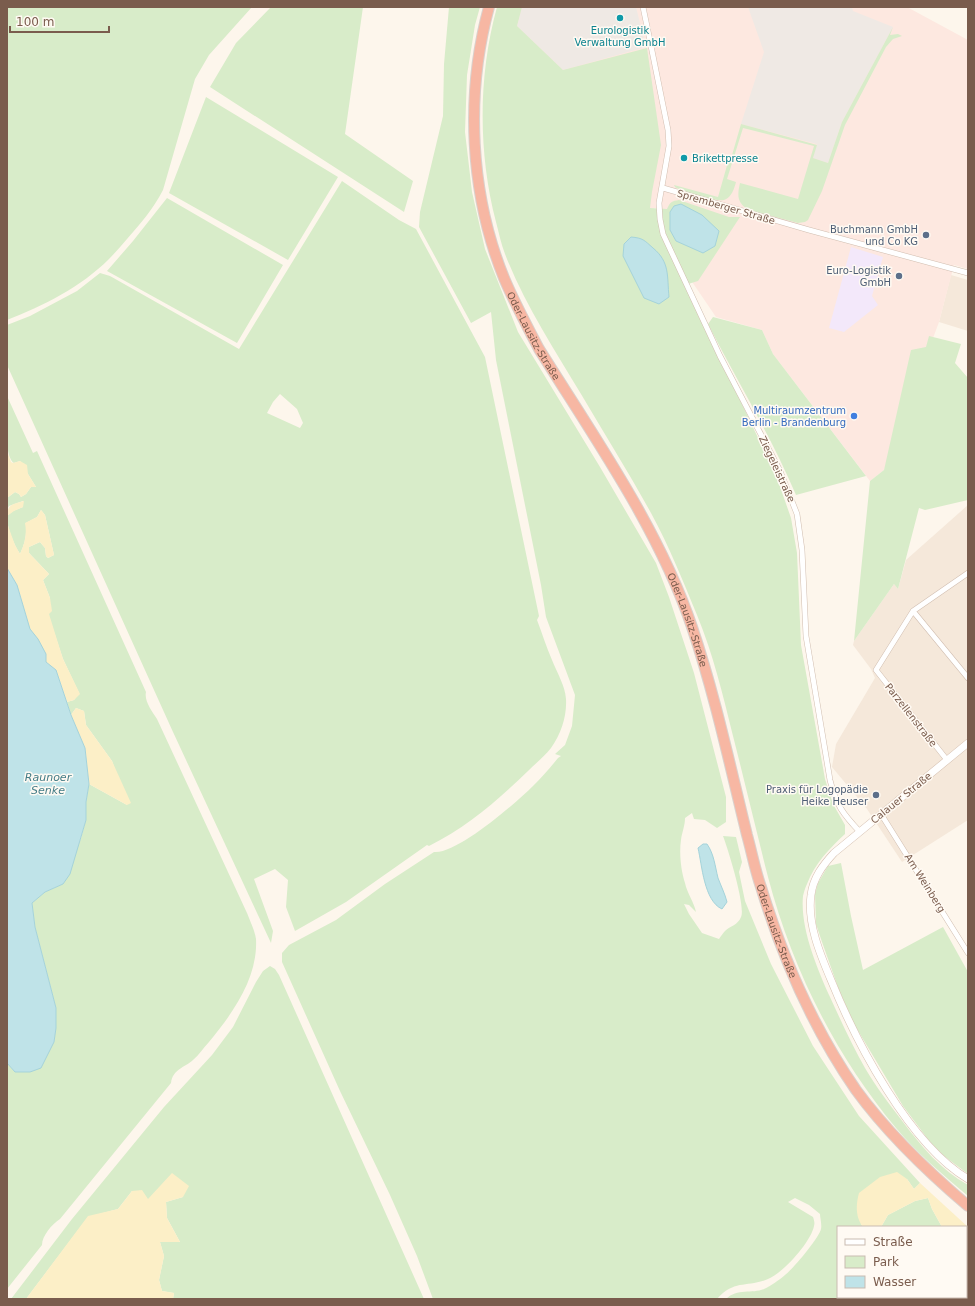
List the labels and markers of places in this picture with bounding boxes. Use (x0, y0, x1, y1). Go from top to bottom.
marker: Eurologistik Verwaltung GmbH (615, 13, 625, 23)
place label: Eurologistik Verwaltung GmbH (575, 25, 665, 48)
marker: Brikettpresse (679, 153, 689, 163)
place label: Brikettpresse (692, 153, 758, 164)
place label: Buchmann GmbH und Co KG (830, 224, 918, 247)
marker: Buchmann GmbH und Co KG (921, 230, 931, 240)
place label: Euro-Logistik GmbH (826, 265, 891, 288)
marker: Euro-Logistik GmbH (894, 271, 904, 281)
place label: Multiraumzentrum Berlin - Brandenburg (742, 405, 846, 428)
marker: Multiraumzentrum Berlin - Brandenburg (849, 411, 859, 421)
place label: Praxis für Logopädie Heike Heuser (766, 784, 869, 807)
marker: Praxis für Logopädie Heike Heuser (871, 790, 881, 800)

